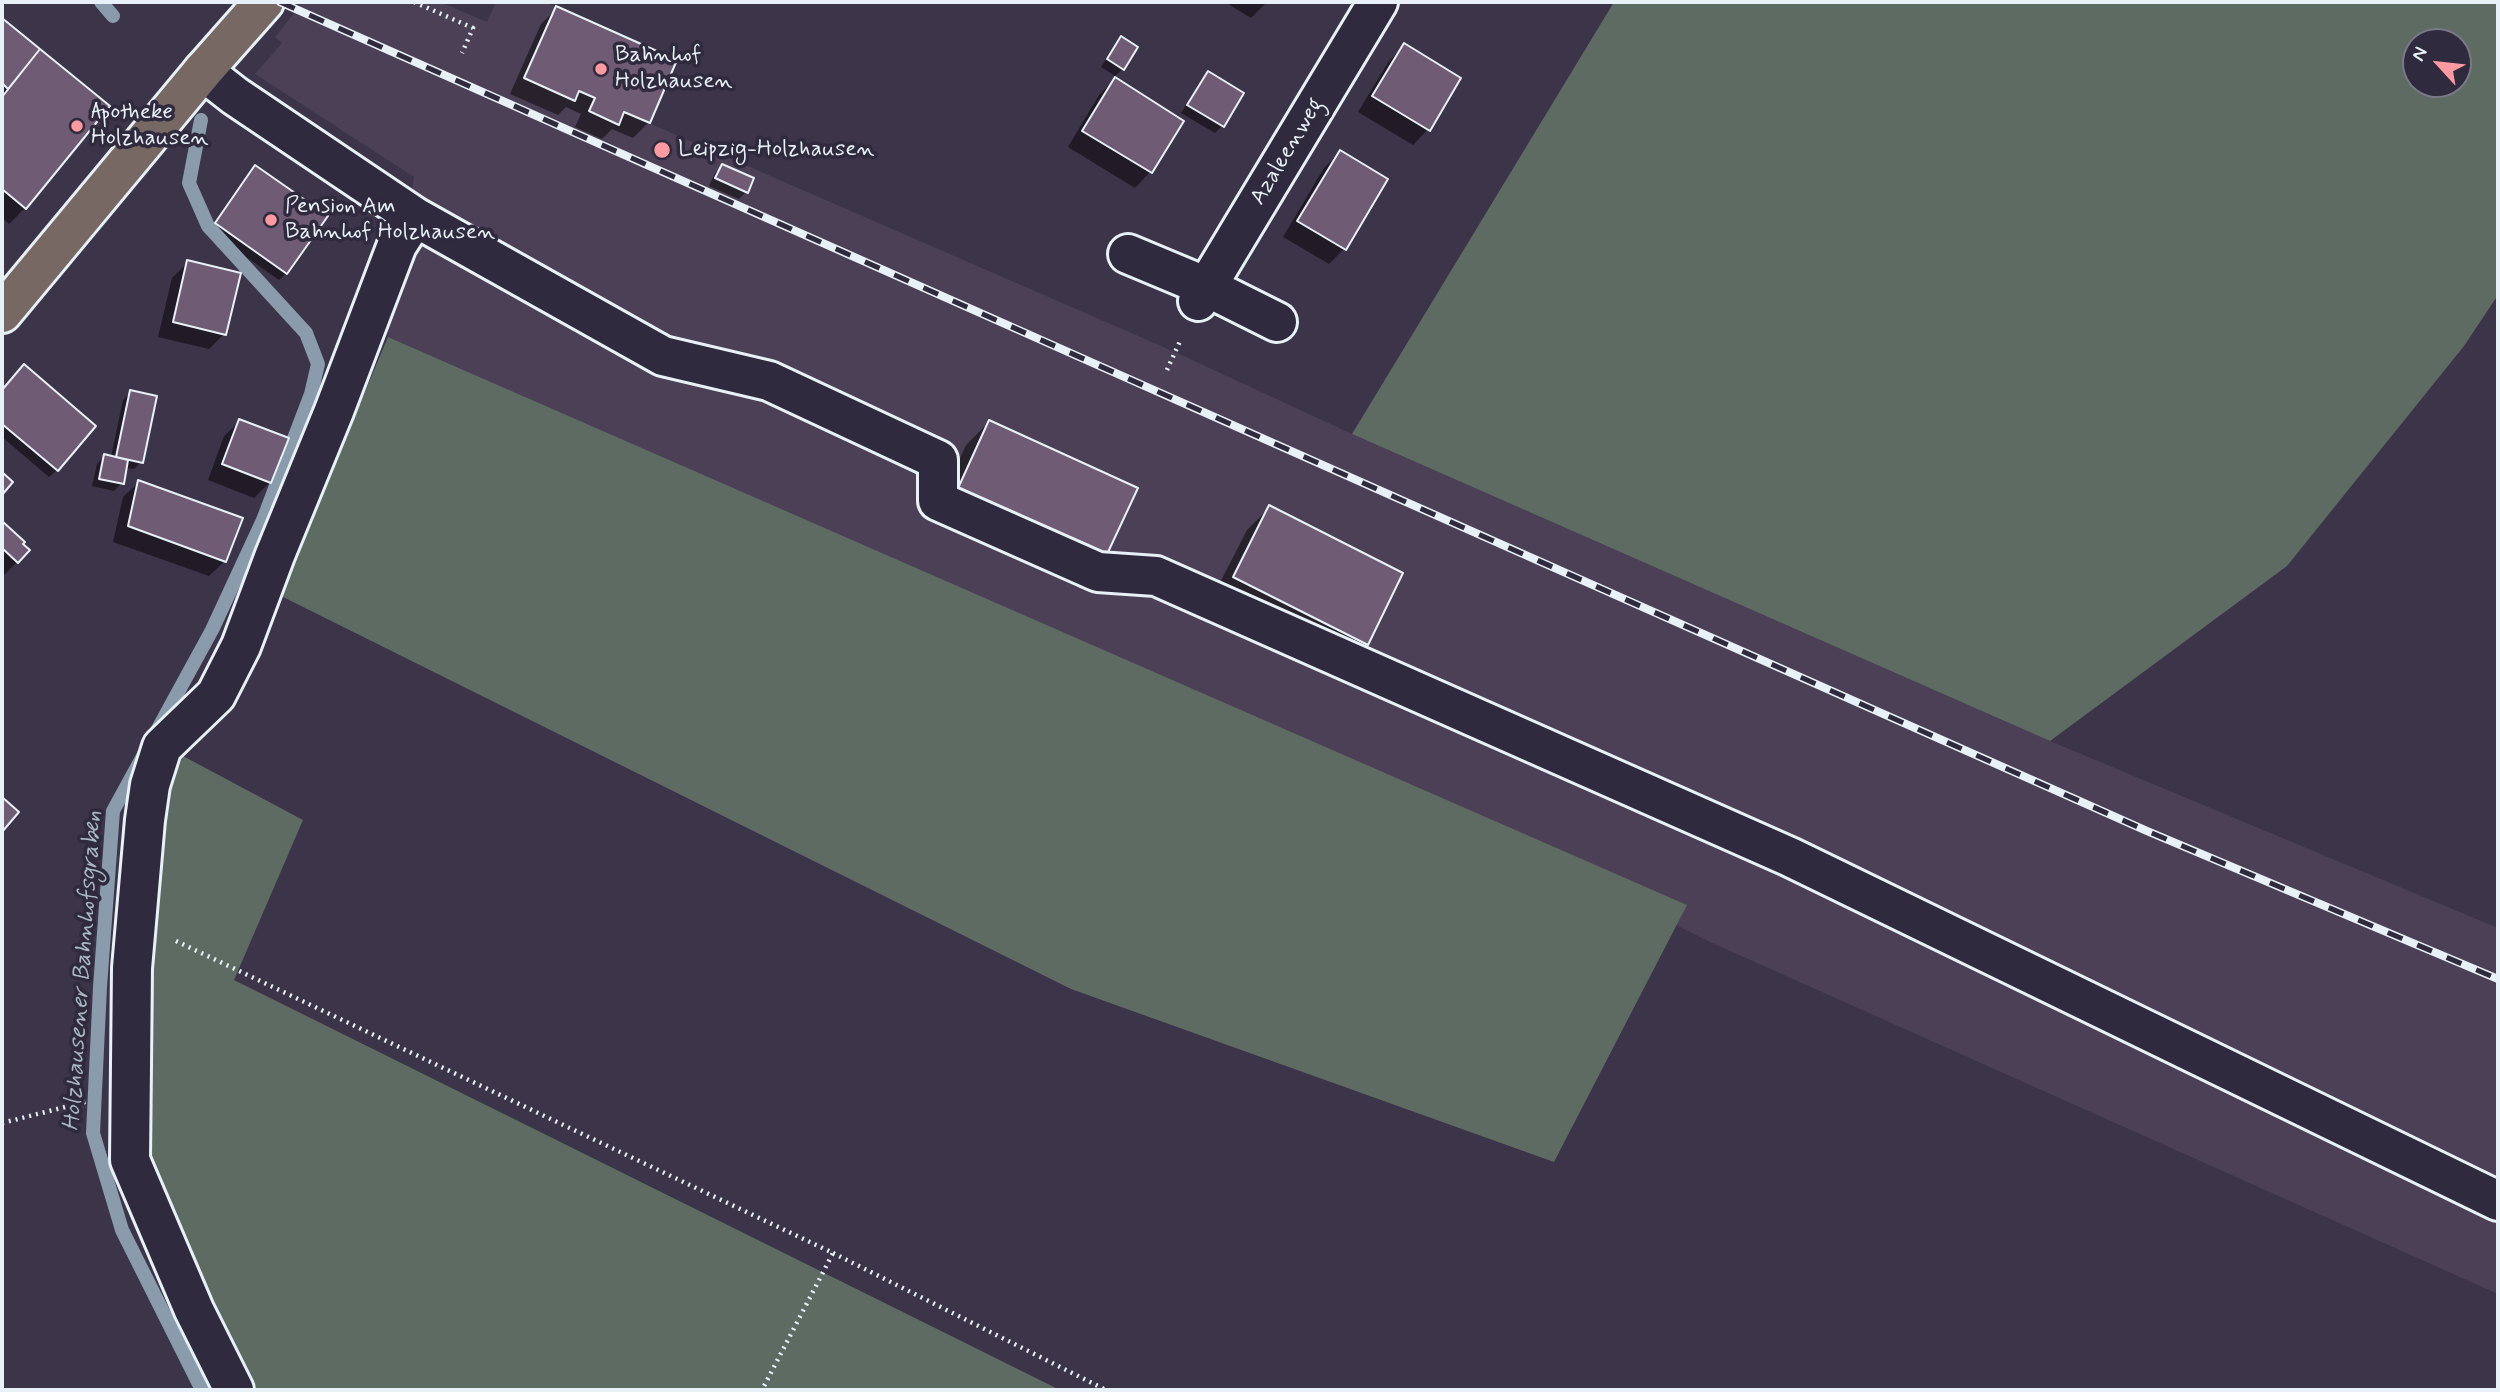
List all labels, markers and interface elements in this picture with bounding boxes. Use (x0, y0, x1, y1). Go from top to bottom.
north arrow (2402, 28, 2472, 98)
place label: Bahnhof Holzhausen (615, 42, 733, 96)
text: N (2406, 43, 2434, 65)
marker: Bahnhof Holzhausen (593, 61, 609, 77)
street label: Azaleenweg (1245, 93, 1331, 211)
place label: Apotheke Holzhausen (91, 99, 209, 153)
marker: Apotheke Holzhausen (69, 118, 85, 134)
place label: Leipzig-Holzhausen (678, 136, 875, 164)
marker: Leipzig-Holzhausen (652, 140, 672, 160)
place label: Pension Am Bahnhof Holzhausen (285, 193, 495, 247)
marker: Pension Am Bahnhof Holzhausen (263, 212, 279, 228)
water label: Holzhausener Bahnhofsgraben (58, 810, 110, 1132)

